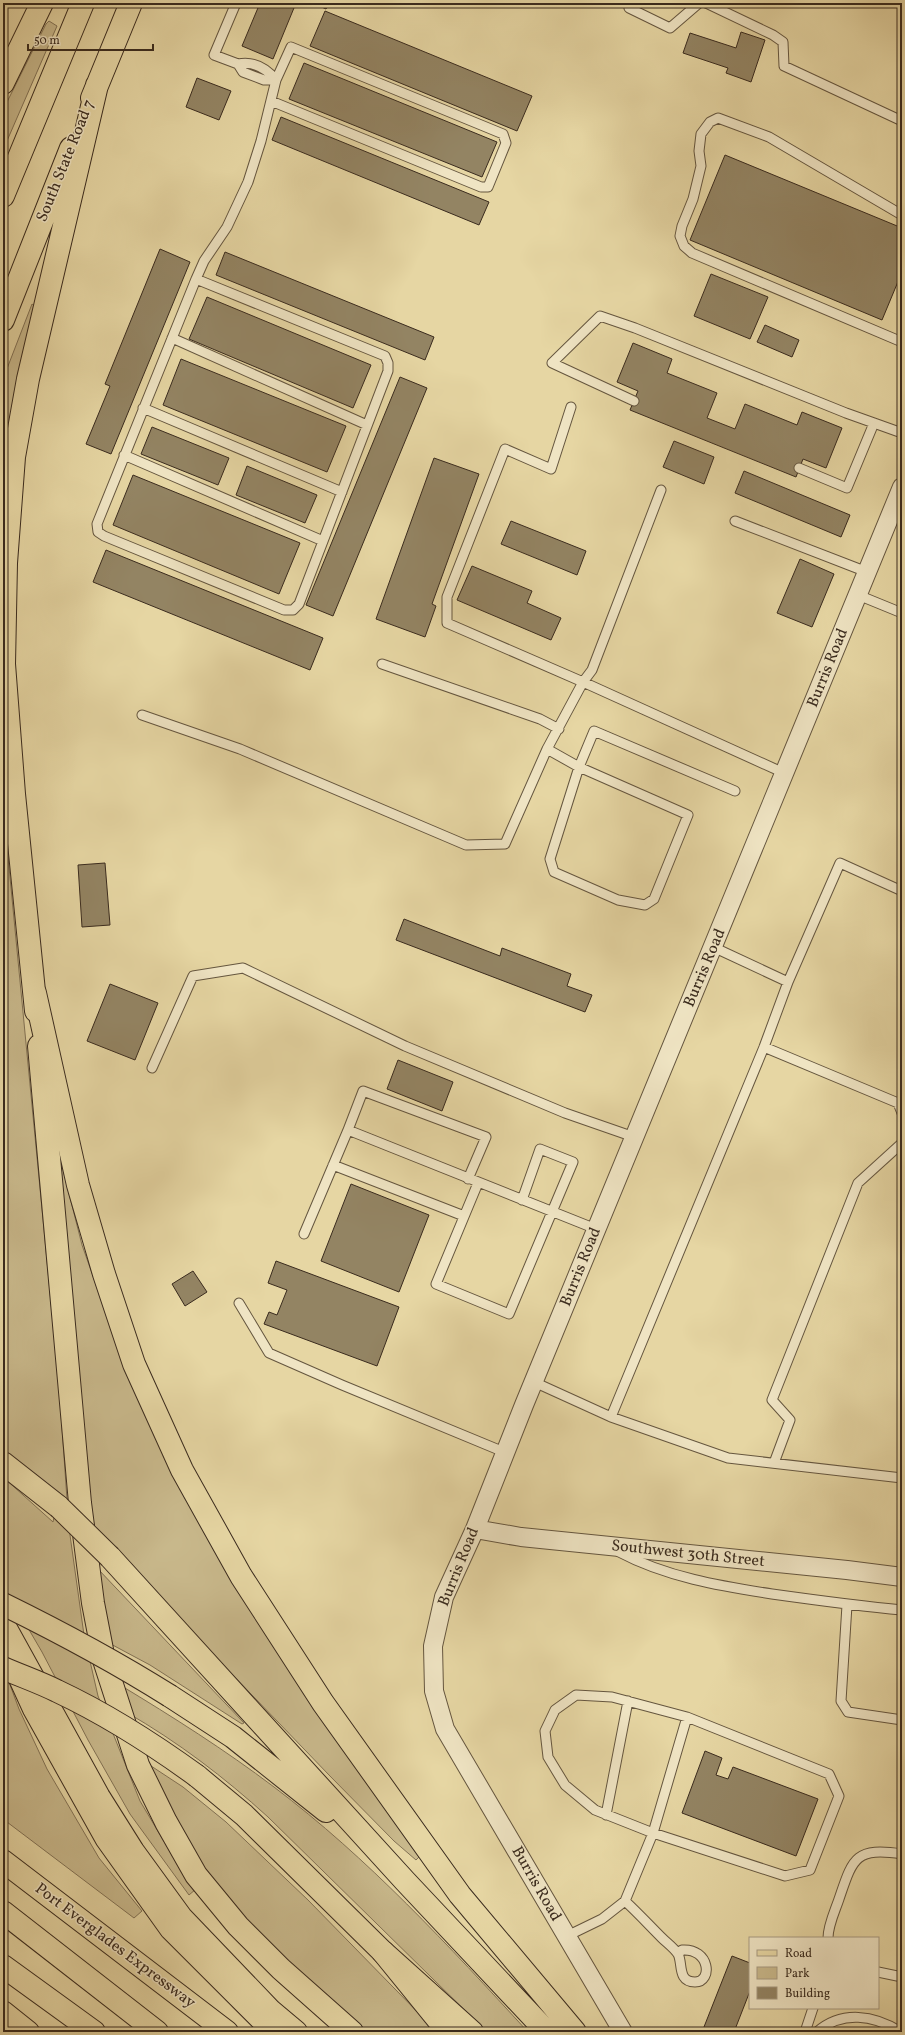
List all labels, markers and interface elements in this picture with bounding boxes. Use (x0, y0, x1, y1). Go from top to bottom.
scale bar (28, 26, 153, 52)
text: 50 m (34, 33, 60, 49)
street label: South State Road 7 (31, 96, 101, 225)
street label: Burris Road (802, 625, 854, 711)
street label: Burris Road (679, 925, 731, 1011)
street label: Burris Road (555, 1224, 607, 1310)
street label: Burris Road (433, 1524, 485, 1610)
street label: Southwest 30th Street (610, 1535, 766, 1573)
street label: Burris Road (506, 1842, 566, 1926)
street label: Port Everglades Expressway (30, 1878, 200, 2014)
legend (749, 1937, 879, 2009)
text: Road (785, 1946, 812, 1962)
text: Park (785, 1966, 810, 1982)
text: Building (785, 1986, 830, 2002)

